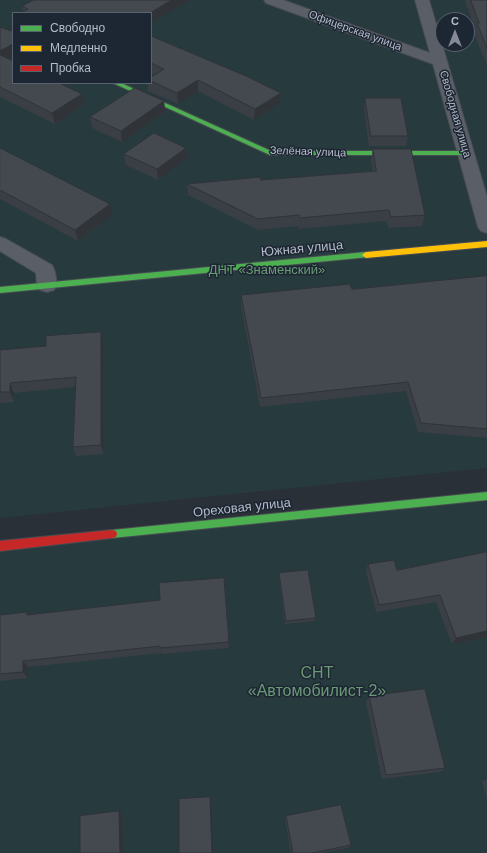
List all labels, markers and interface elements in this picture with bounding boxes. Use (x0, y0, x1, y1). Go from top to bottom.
street label: Офицерская улица (307, 8, 403, 54)
legend (12, 12, 152, 84)
north arrow (435, 12, 475, 52)
text: С (451, 15, 459, 27)
text: Свободно (50, 21, 105, 35)
text: Медленно (50, 41, 107, 55)
text: Пробка (50, 61, 91, 75)
street label: Свободная улица (436, 69, 474, 159)
street label: Зелёная улица (270, 144, 346, 160)
street label: Южная улица (260, 238, 344, 260)
park label: ДНТ «Знаменский» (209, 262, 325, 278)
street label: Ореховая улица (192, 495, 292, 521)
park label: СНТ «Автомобилист-2» (248, 664, 386, 702)

